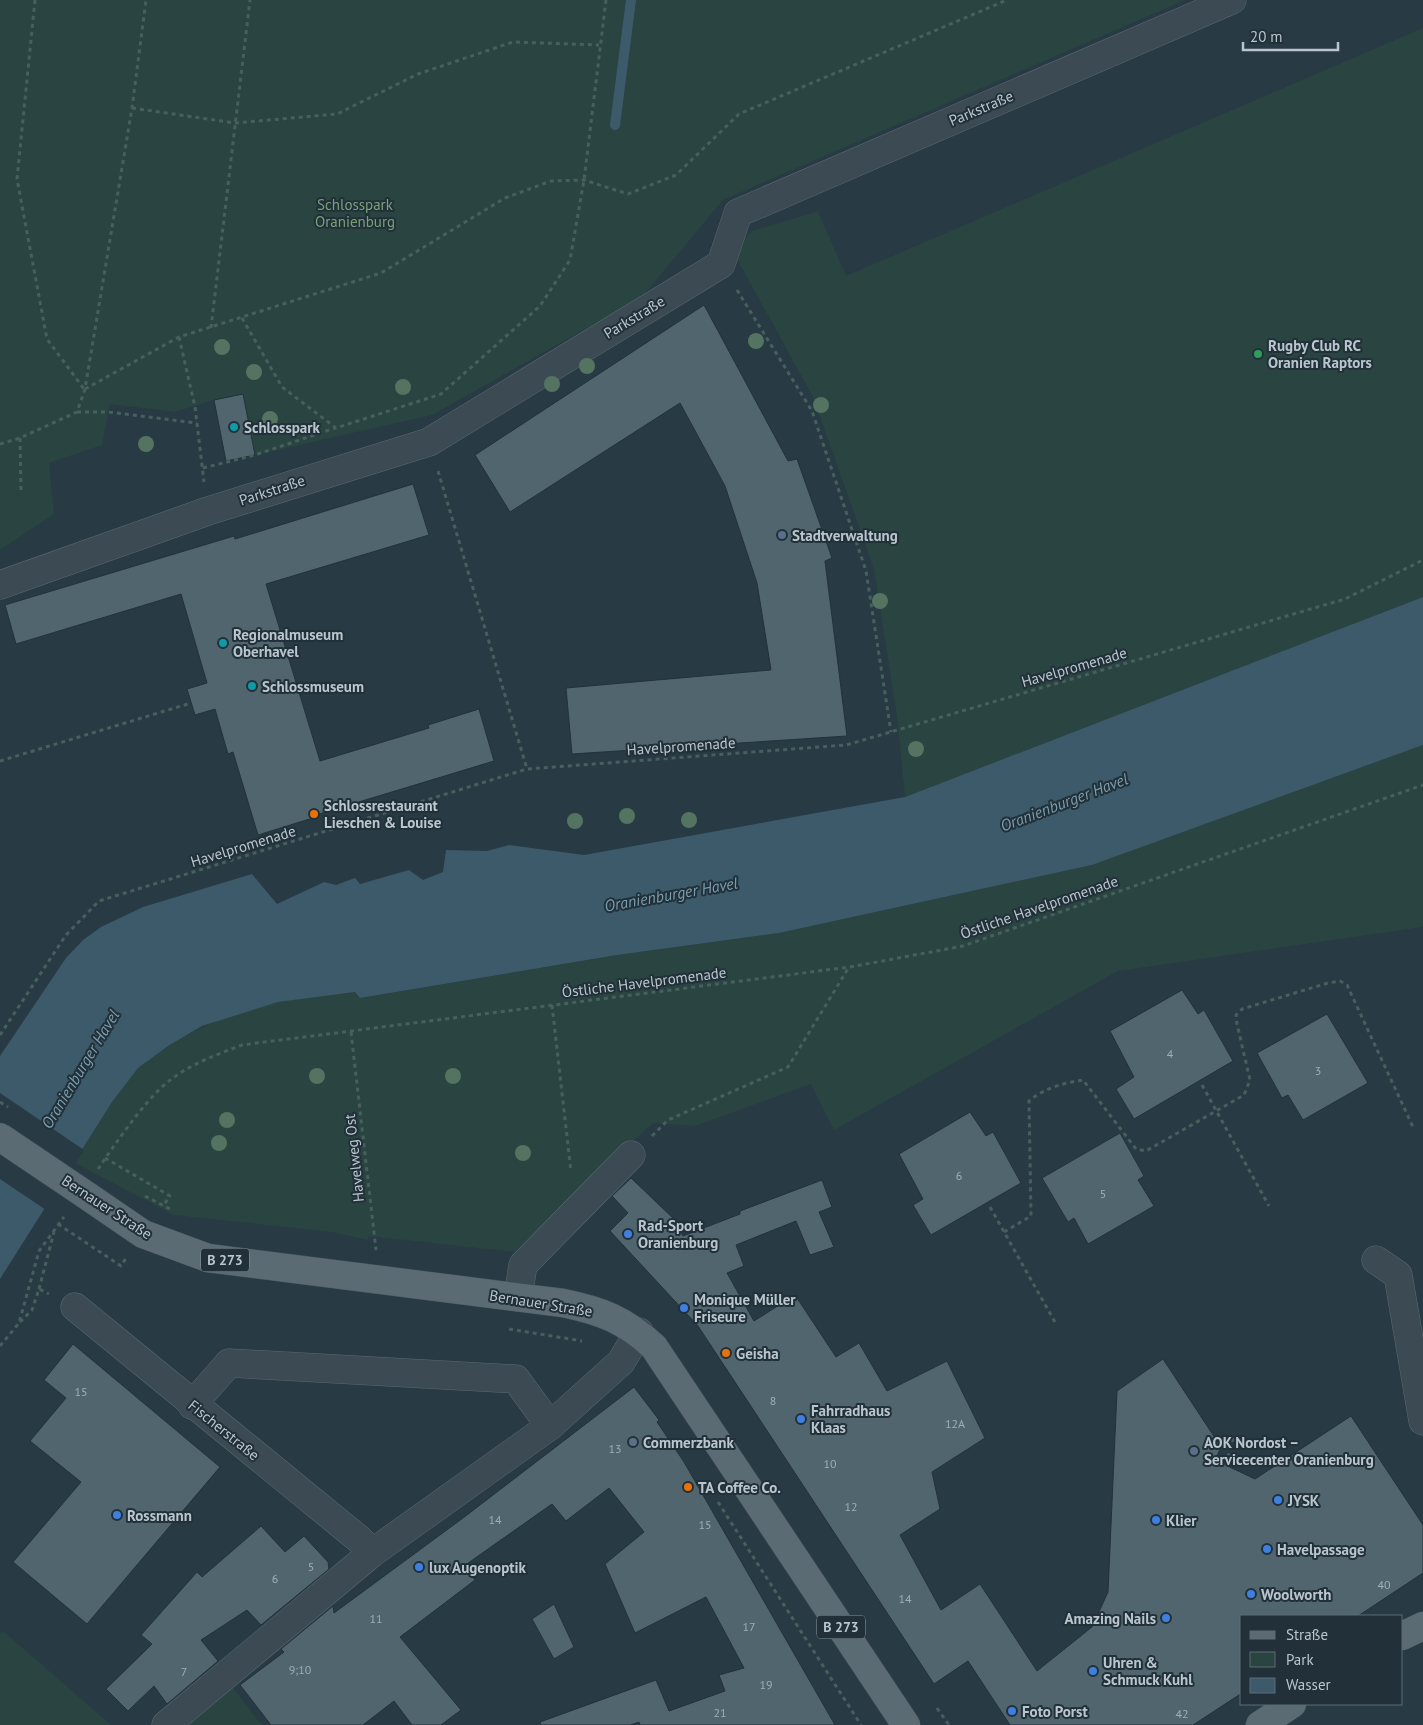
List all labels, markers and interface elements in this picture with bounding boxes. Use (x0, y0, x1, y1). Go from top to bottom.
scale bar (1243, 20, 1338, 52)
text: 20 m (1250, 27, 1283, 46)
street label: Parkstraße (946, 86, 1016, 130)
park label: Schlosspark Oranienburg (315, 195, 395, 231)
street label: Parkstraße (600, 291, 668, 343)
place label: Rugby Club RC Oranien Raptors (1268, 336, 1372, 372)
marker: Rugby Club RC Oranien Raptors (1252, 348, 1264, 360)
place label: Schlosspark (244, 418, 321, 437)
marker: Schlosspark (228, 421, 240, 433)
street label: Parkstraße (237, 470, 307, 510)
place label: Stadtverwaltung (792, 526, 898, 545)
marker: Stadtverwaltung (776, 529, 788, 541)
place label: Regionalmuseum Oberhavel (233, 625, 343, 661)
marker: Regionalmuseum Oberhavel (217, 637, 229, 649)
street label: Havelpromenade (1019, 643, 1129, 691)
place label: Schlossmuseum (262, 677, 364, 696)
marker: Schlossmuseum (246, 680, 258, 692)
street label: Havelpromenade (626, 733, 736, 759)
water label: Oranienburger Havel (997, 768, 1131, 836)
place label: Schlossrestaurant Lieschen & Louise (324, 796, 442, 832)
marker: Schlossrestaurant Lieschen & Louise (308, 808, 320, 820)
street label: Havelpromenade (188, 821, 298, 871)
street label: Östliche Havelpromenade (958, 871, 1120, 943)
water label: Oranienburger Havel (603, 872, 740, 916)
street label: Östliche Havelpromenade (561, 962, 727, 1002)
water label: Oranienburger Havel (37, 1005, 124, 1132)
house number: 4 (1167, 1046, 1174, 1061)
house number: 3 (1315, 1063, 1321, 1078)
street label: Havelweg Ost (340, 1113, 368, 1203)
house number: 6 (956, 1168, 962, 1183)
street label: Bernauer Straße (58, 1171, 156, 1243)
house number: 5 (1100, 1186, 1106, 1201)
place label: Rad-Sport Oranienburg (638, 1216, 718, 1252)
marker: Rad-Sport Oranienburg (622, 1228, 634, 1240)
road number: B 273 (201, 1248, 249, 1272)
street label: Bernauer Straße (488, 1285, 594, 1321)
place label: Monique Müller Friseure (694, 1290, 796, 1326)
marker: Monique Müller Friseure (678, 1302, 690, 1314)
place label: Geisha (736, 1344, 779, 1363)
marker: Geisha (720, 1347, 732, 1359)
house number: 15 (74, 1384, 88, 1399)
house number: 8 (770, 1393, 776, 1408)
street label: Fischerstraße (185, 1395, 263, 1465)
place label: Fahrradhaus Klaas (811, 1401, 890, 1437)
marker: Fahrradhaus Klaas (795, 1413, 807, 1425)
house number: 12A (945, 1416, 965, 1431)
place label: Commerzbank (643, 1433, 734, 1452)
place label: AOK Nordost – Servicecenter Oranienburg (1204, 1433, 1374, 1469)
marker: Commerzbank (627, 1436, 639, 1448)
house number: 13 (608, 1441, 622, 1456)
marker: AOK Nordost – Servicecenter Oranienburg (1188, 1445, 1200, 1457)
house number: 10 (823, 1456, 837, 1471)
place label: TA Coffee Co. (698, 1478, 781, 1497)
marker: TA Coffee Co. (682, 1481, 694, 1493)
place label: JYSK (1287, 1491, 1320, 1510)
marker: JYSK (1272, 1494, 1284, 1506)
house number: 12 (844, 1499, 858, 1514)
place label: Rossmann (127, 1506, 192, 1525)
marker: Rossmann (111, 1509, 123, 1521)
place label: Klier (1166, 1511, 1197, 1530)
house number: 14 (488, 1512, 502, 1527)
marker: Klier (1150, 1514, 1162, 1526)
house number: 15 (698, 1517, 712, 1532)
place label: Havelpassage (1277, 1540, 1365, 1559)
marker: Havelpassage (1261, 1543, 1273, 1555)
place label: lux Augenoptik (429, 1558, 527, 1577)
house number: 5 (308, 1559, 314, 1574)
marker: lux Augenoptik (413, 1561, 425, 1573)
house number: 6 (272, 1571, 278, 1586)
house number: 40 (1377, 1577, 1391, 1592)
place label: Woolworth (1261, 1585, 1332, 1604)
marker: Woolworth (1245, 1588, 1257, 1600)
house number: 14 (898, 1591, 912, 1606)
place label: Amazing Nails (1064, 1609, 1156, 1628)
house number: 11 (369, 1611, 383, 1626)
marker: Amazing Nails (1160, 1612, 1172, 1624)
road number: B 273 (817, 1615, 865, 1638)
legend (1240, 1615, 1403, 1705)
house number: 17 (742, 1619, 756, 1634)
text: Straße (1286, 1625, 1328, 1644)
text: Park (1286, 1650, 1314, 1669)
place label: Uhren & Schmuck Kuhl (1103, 1653, 1193, 1689)
house number: 9;10 (289, 1662, 312, 1677)
house number: 7 (181, 1664, 187, 1679)
marker: Uhren & Schmuck Kuhl (1087, 1665, 1099, 1677)
text: Wasser (1286, 1675, 1331, 1694)
house number: 19 (759, 1677, 773, 1692)
place label: Foto Porst (1022, 1702, 1088, 1721)
house number: 21 (713, 1705, 727, 1720)
marker: Foto Porst (1006, 1705, 1018, 1717)
house number: 42 (1175, 1706, 1189, 1721)

